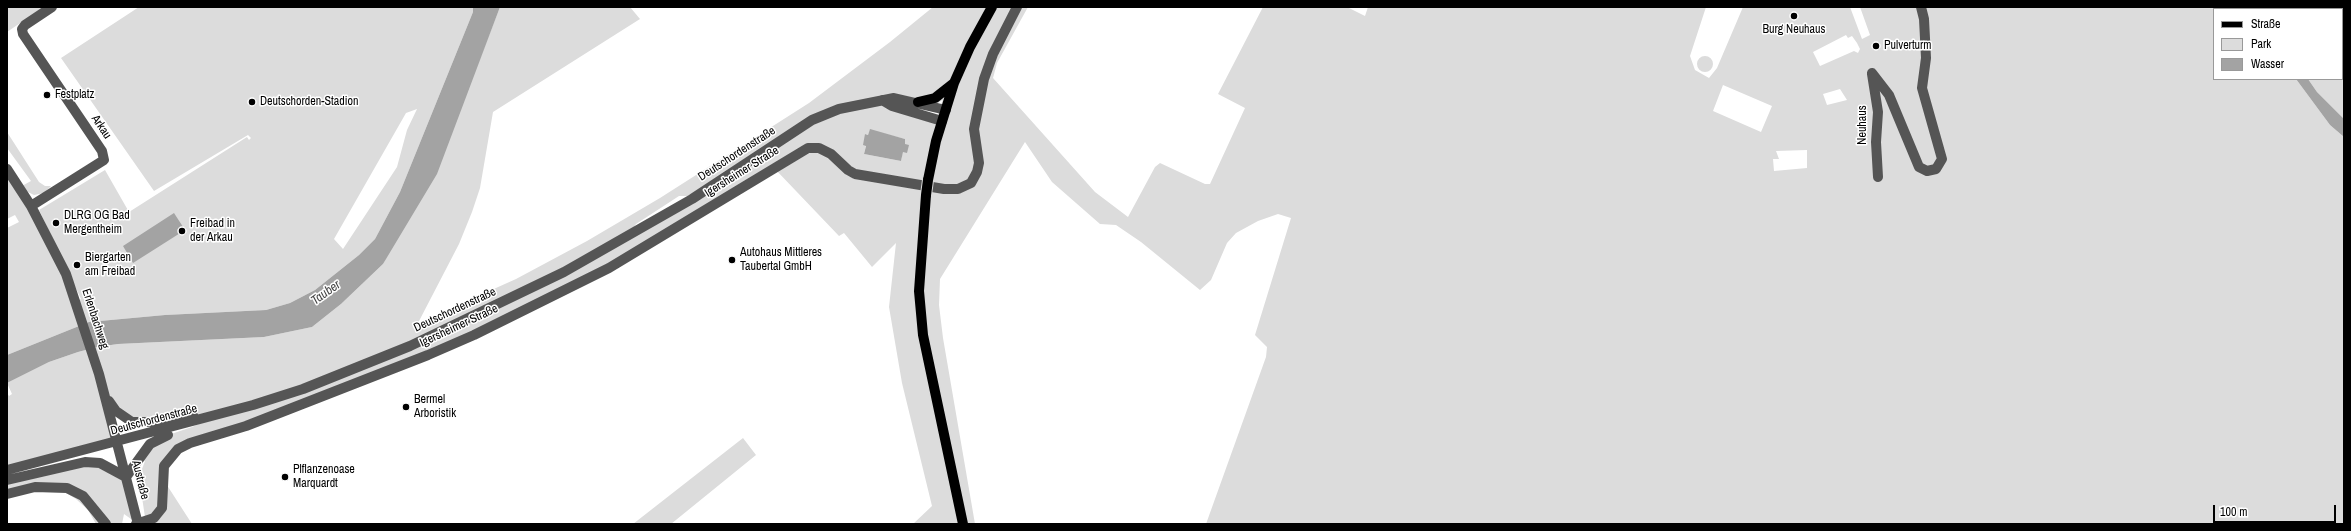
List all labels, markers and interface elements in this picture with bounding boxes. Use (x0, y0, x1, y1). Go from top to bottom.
legend (2213, 8, 2343, 80)
marker: Burg Neuhaus (1789, 11, 1799, 21)
text: Straße (2251, 16, 2281, 32)
place label: Burg Neuhaus (1763, 23, 1825, 37)
text: Park (2251, 36, 2271, 52)
place label: Pulverturm (1884, 39, 1932, 53)
marker: Pulverturm (1871, 41, 1881, 51)
text: Wasser (2251, 56, 2284, 72)
place label: Festplatz (55, 88, 94, 102)
marker: Festplatz (42, 90, 52, 100)
place label: Deutschorden-Stadion (260, 95, 358, 109)
marker: Deutschorden-Stadion (247, 97, 257, 107)
street label: Neuhaus (1856, 105, 1870, 145)
street label: Arkau (88, 112, 114, 142)
street label: Deutschordenstraße (696, 124, 778, 184)
street label: Igersheimer Straße (702, 143, 782, 201)
place label: DLRG OG Bad Mergentheim (64, 209, 130, 237)
place label: Freibad in der Arkau (190, 217, 235, 245)
marker: DLRG OG Bad Mergentheim (51, 218, 61, 228)
marker: Freibad in der Arkau (177, 226, 187, 236)
place label: Autohaus Mittleres Taubertal GmbH (740, 246, 822, 274)
place label: Biergarten am Freibad (85, 251, 135, 279)
marker: Autohaus Mittleres Taubertal GmbH (727, 255, 737, 265)
marker: Biergarten am Freibad (72, 260, 82, 270)
water label: Tauber (308, 277, 344, 309)
street label: Deutschordenstraße (412, 285, 498, 335)
street label: Erlenbachweg (79, 287, 111, 351)
street label: Igersheimer Straße (418, 302, 500, 350)
place label: Bermel Arboristik (414, 393, 456, 421)
street label: Deutschordenstraße (109, 402, 199, 438)
marker: Bermel Arboristik (401, 402, 411, 412)
street label: Austraße (128, 459, 152, 501)
place label: Plflanzenoase Marquardt (293, 463, 355, 491)
marker: Plflanzenoase Marquardt (280, 472, 290, 482)
scale bar (2215, 497, 2338, 523)
text: 100 m (2220, 504, 2247, 520)

